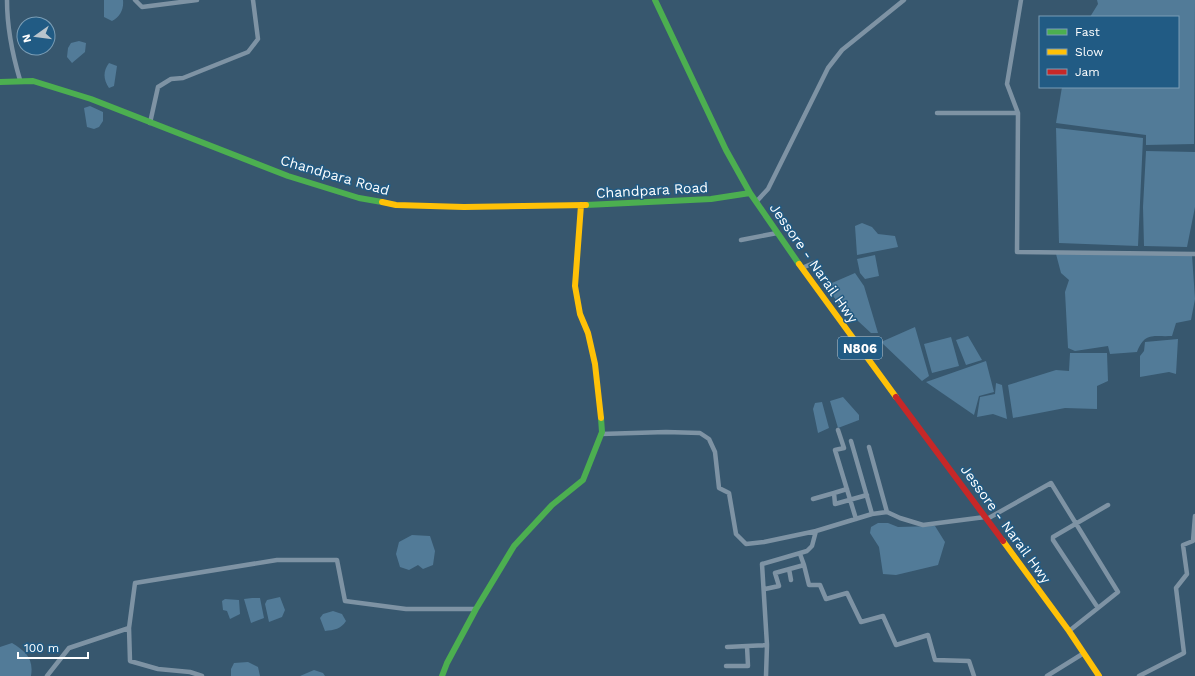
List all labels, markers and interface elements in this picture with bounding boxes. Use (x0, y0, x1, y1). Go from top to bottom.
north arrow (16, 16, 56, 56)
legend (1039, 16, 1179, 88)
text: Fast (1075, 25, 1100, 39)
text: N (19, 33, 34, 44)
text: Slow (1075, 45, 1103, 59)
text: Jam (1075, 65, 1100, 79)
street label: Chandpara Road (279, 152, 391, 198)
street label: Chandpara Road (595, 179, 709, 201)
street label: Jessore - Narail Hwy (767, 200, 862, 327)
road number: N806 (838, 337, 882, 359)
street label: Jessore - Narail Hwy (958, 462, 1055, 587)
scale bar (18, 634, 88, 660)
text: 100 m (24, 641, 59, 655)

